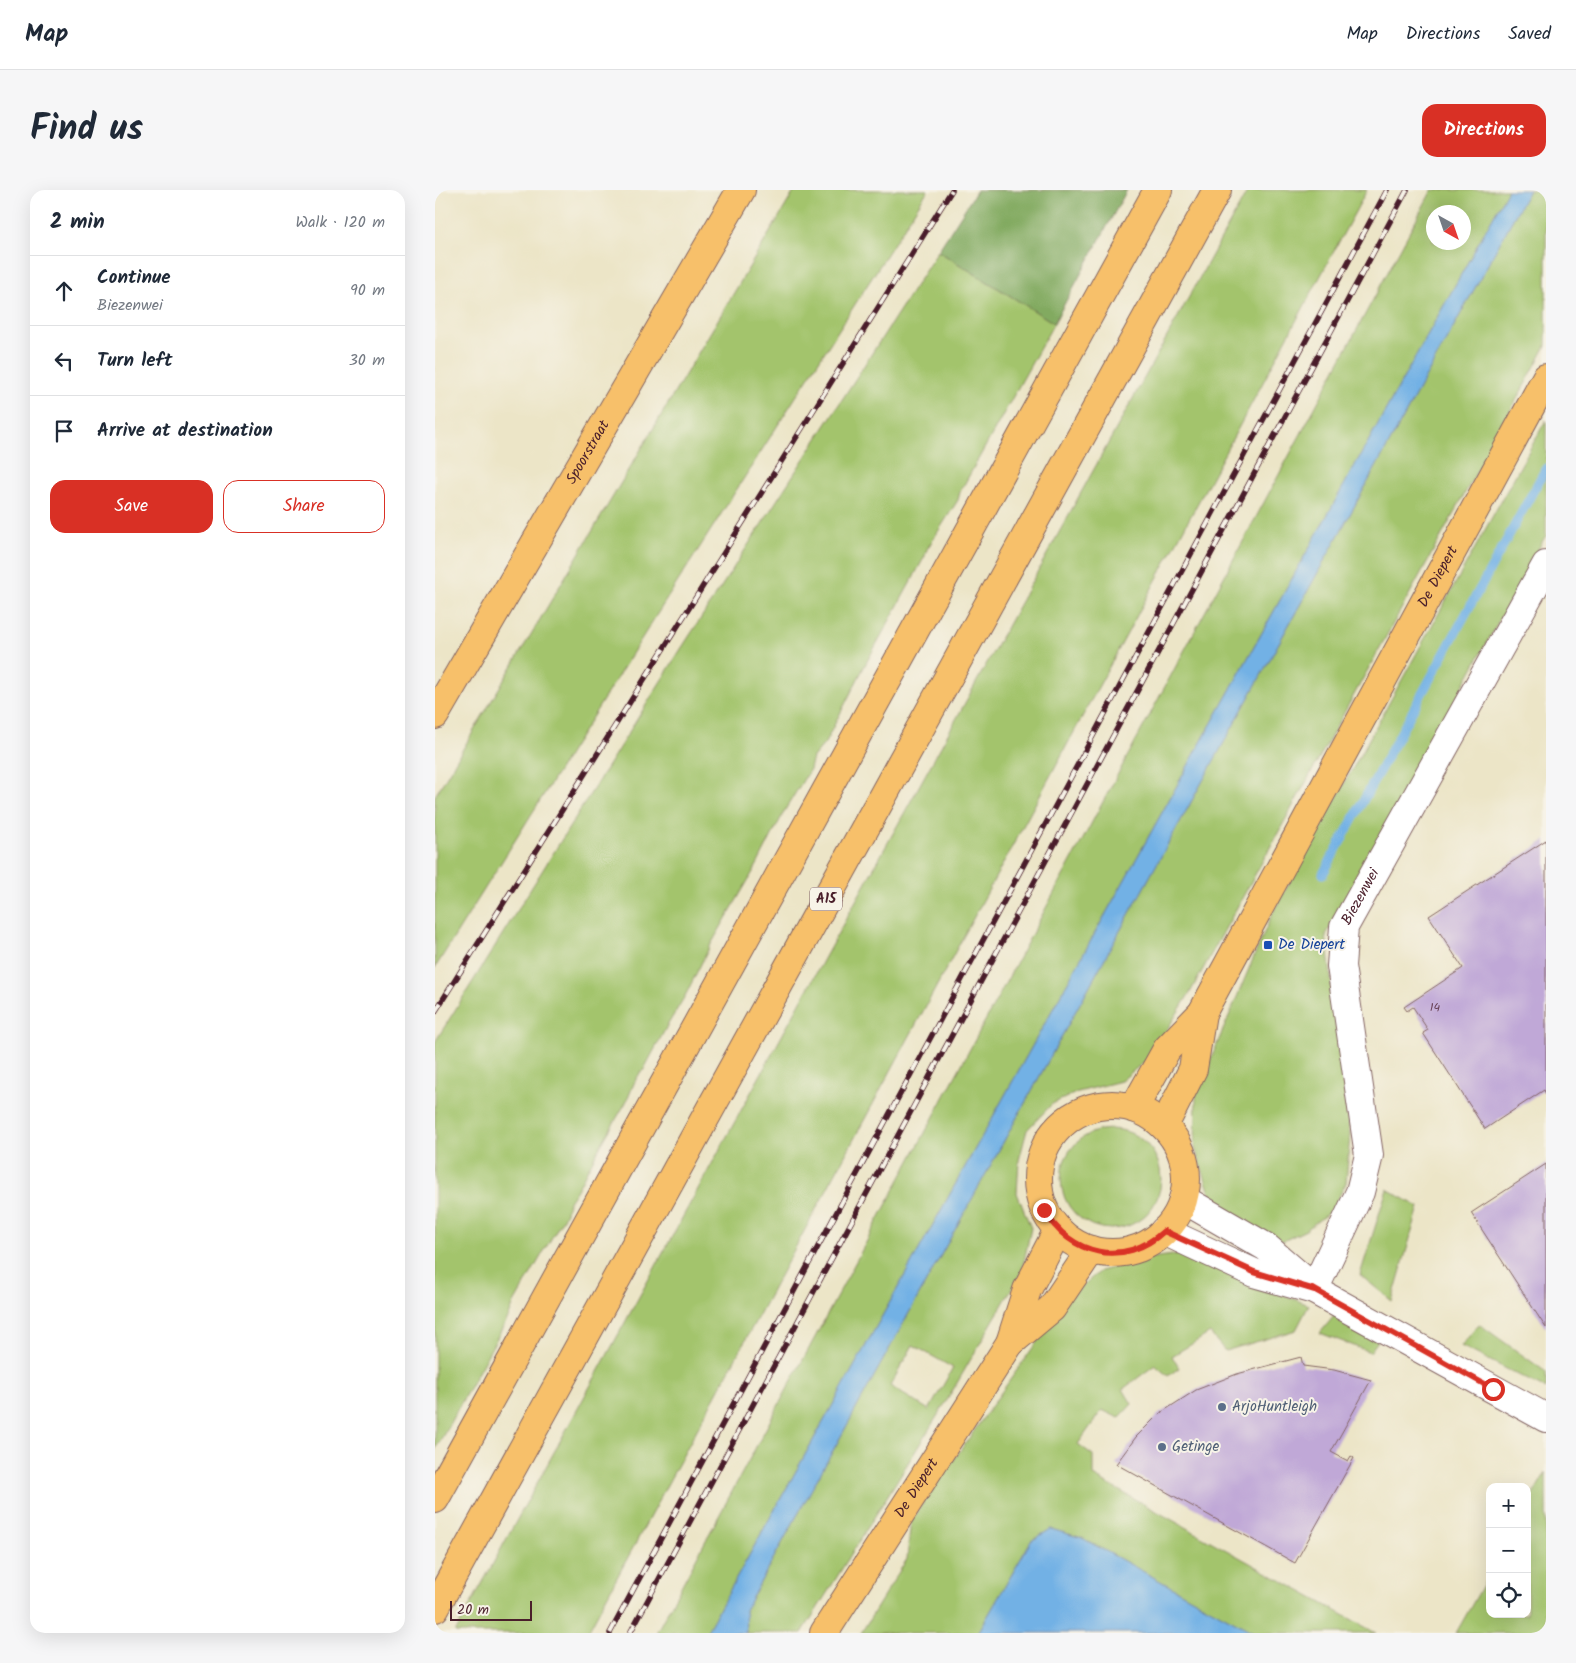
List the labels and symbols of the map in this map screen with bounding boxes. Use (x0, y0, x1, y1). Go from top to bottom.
north arrow (1426, 205, 1471, 250)
street label: Spoorstraat (560, 416, 616, 489)
street label: De Diepert (1412, 541, 1465, 612)
street label: Biezenwei (1335, 863, 1387, 930)
road number: A15 (810, 888, 842, 911)
place label: De Diepert (1278, 933, 1345, 957)
marker: De Diepert (1262, 939, 1274, 951)
house number: 14 (1430, 998, 1441, 1017)
route end (1033, 1199, 1056, 1222)
route start (1482, 1378, 1505, 1401)
place label: ArjoHuntleigh (1232, 1395, 1317, 1419)
marker: ArjoHuntleigh (1216, 1401, 1228, 1413)
place label: Getinge (1172, 1435, 1219, 1459)
marker: Getinge (1156, 1441, 1168, 1453)
street label: De Diepert (889, 1453, 945, 1523)
scale bar (450, 1598, 533, 1621)

